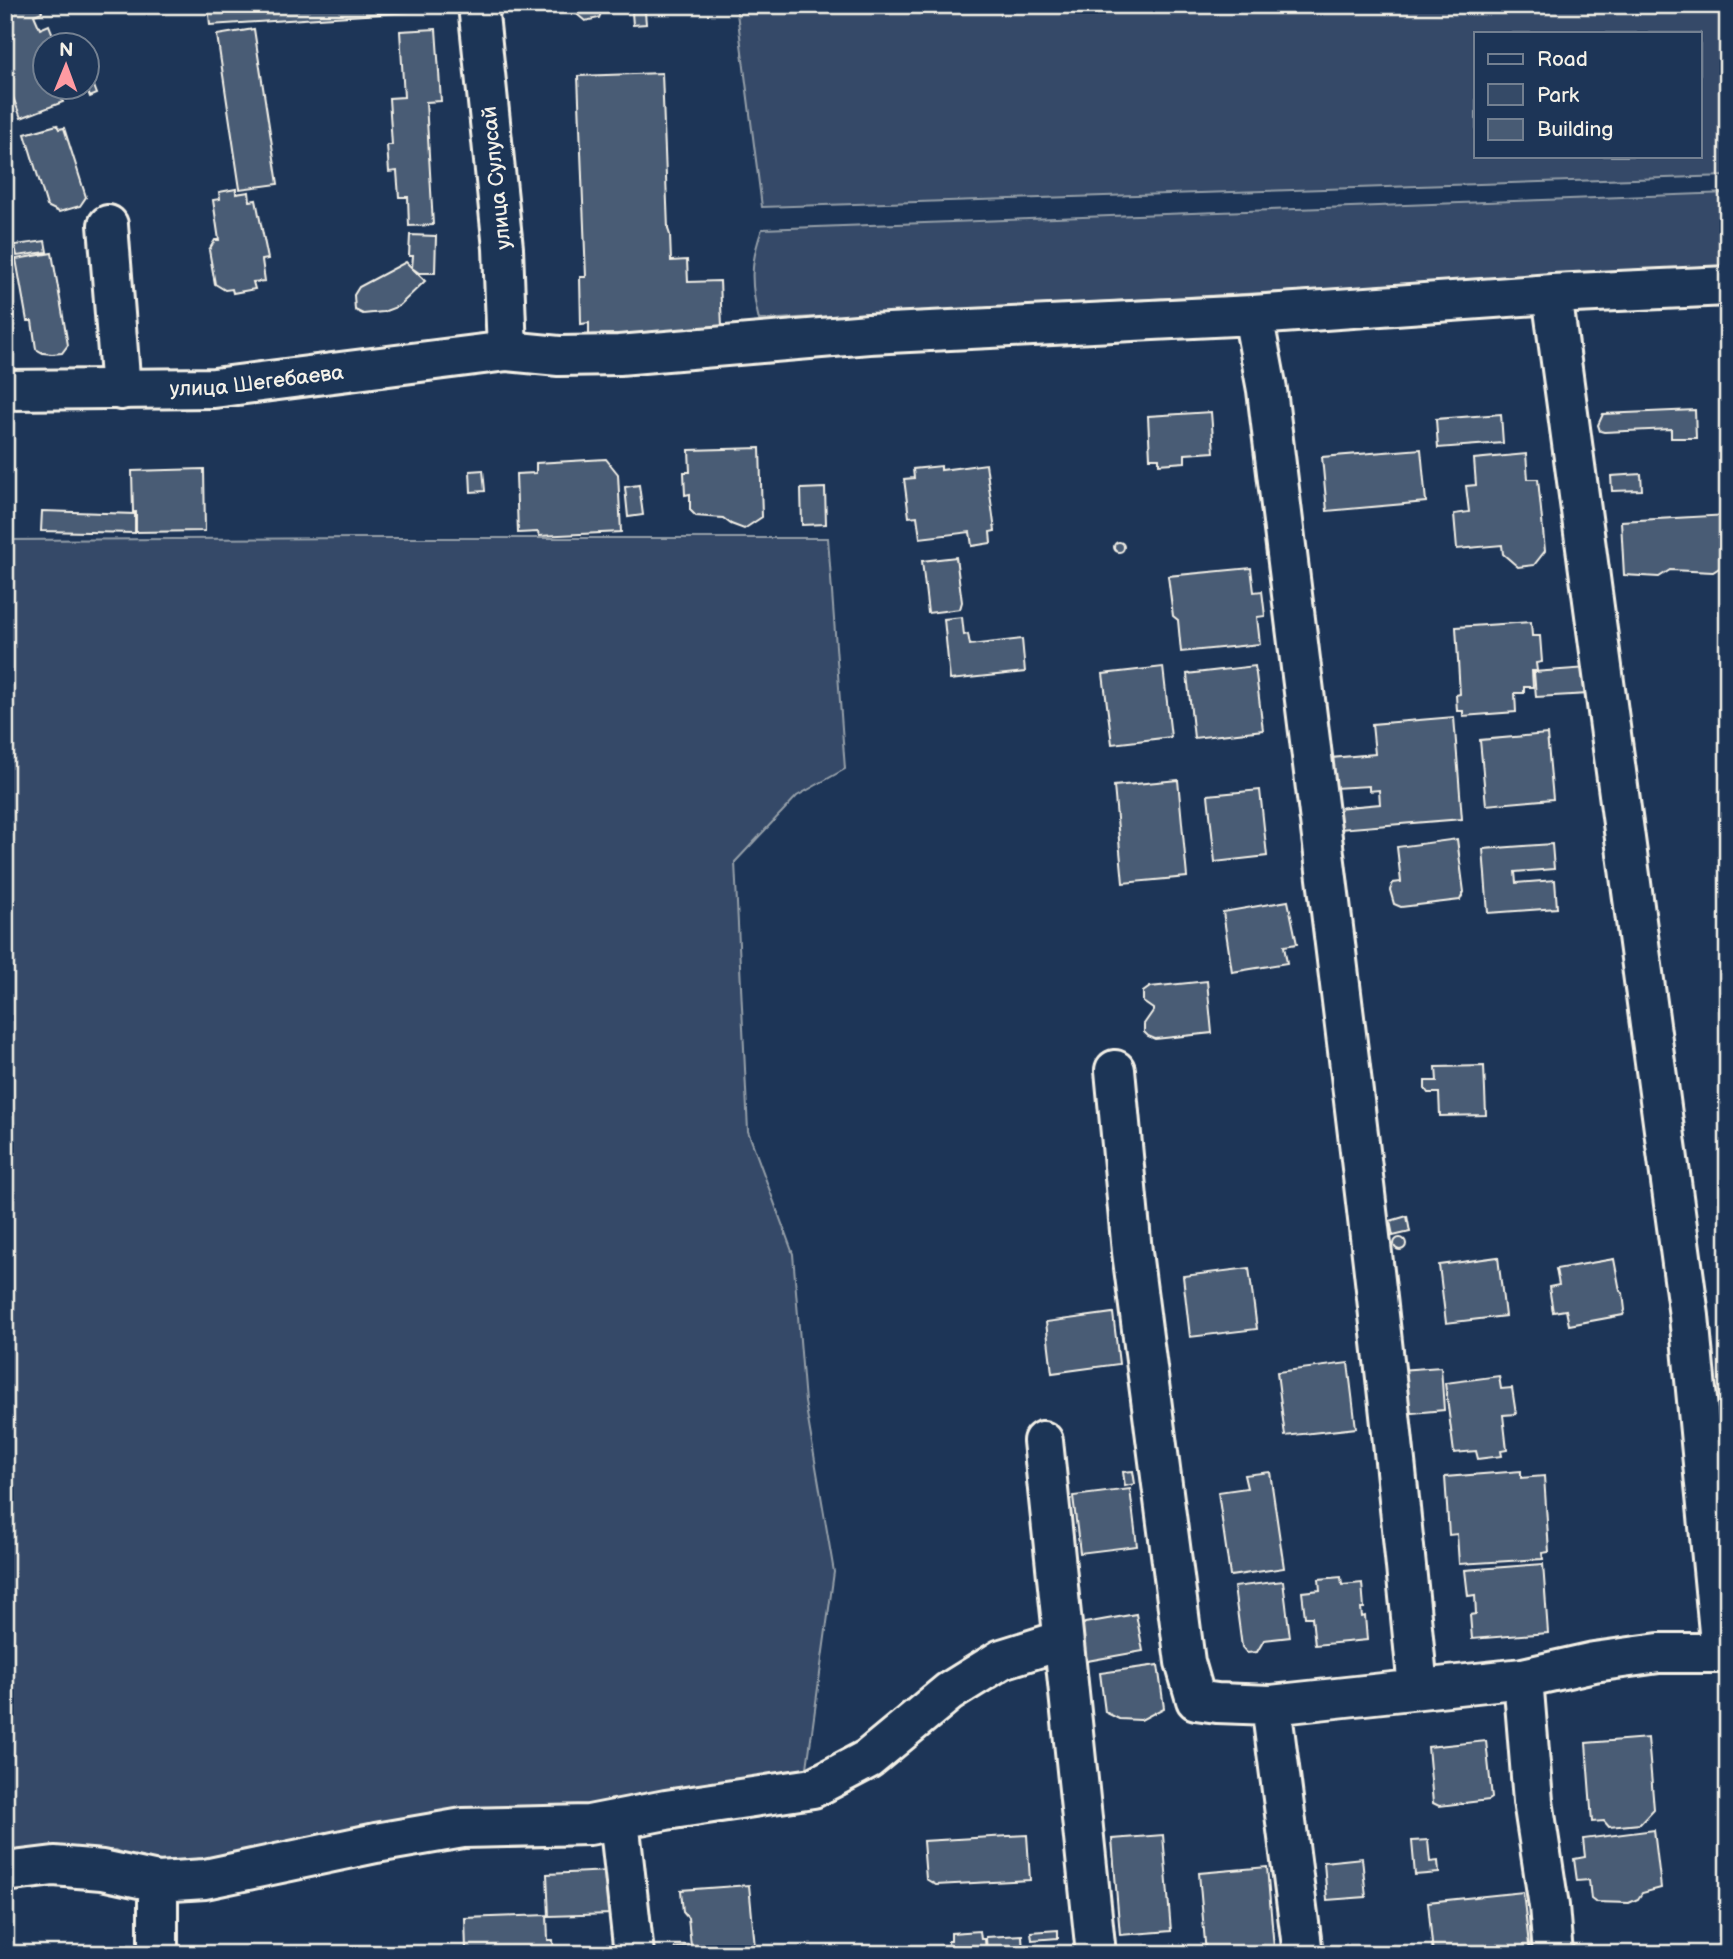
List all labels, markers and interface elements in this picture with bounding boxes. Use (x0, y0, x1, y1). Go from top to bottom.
north arrow (32, 32, 102, 102)
legend (1474, 32, 1702, 158)
text: N (59, 39, 74, 62)
text: Road (1537, 47, 1588, 72)
text: Park (1537, 83, 1580, 108)
street label: улица Сулусай (477, 105, 516, 251)
text: Building (1537, 117, 1613, 142)
street label: улица Шегебаева (169, 360, 346, 401)

